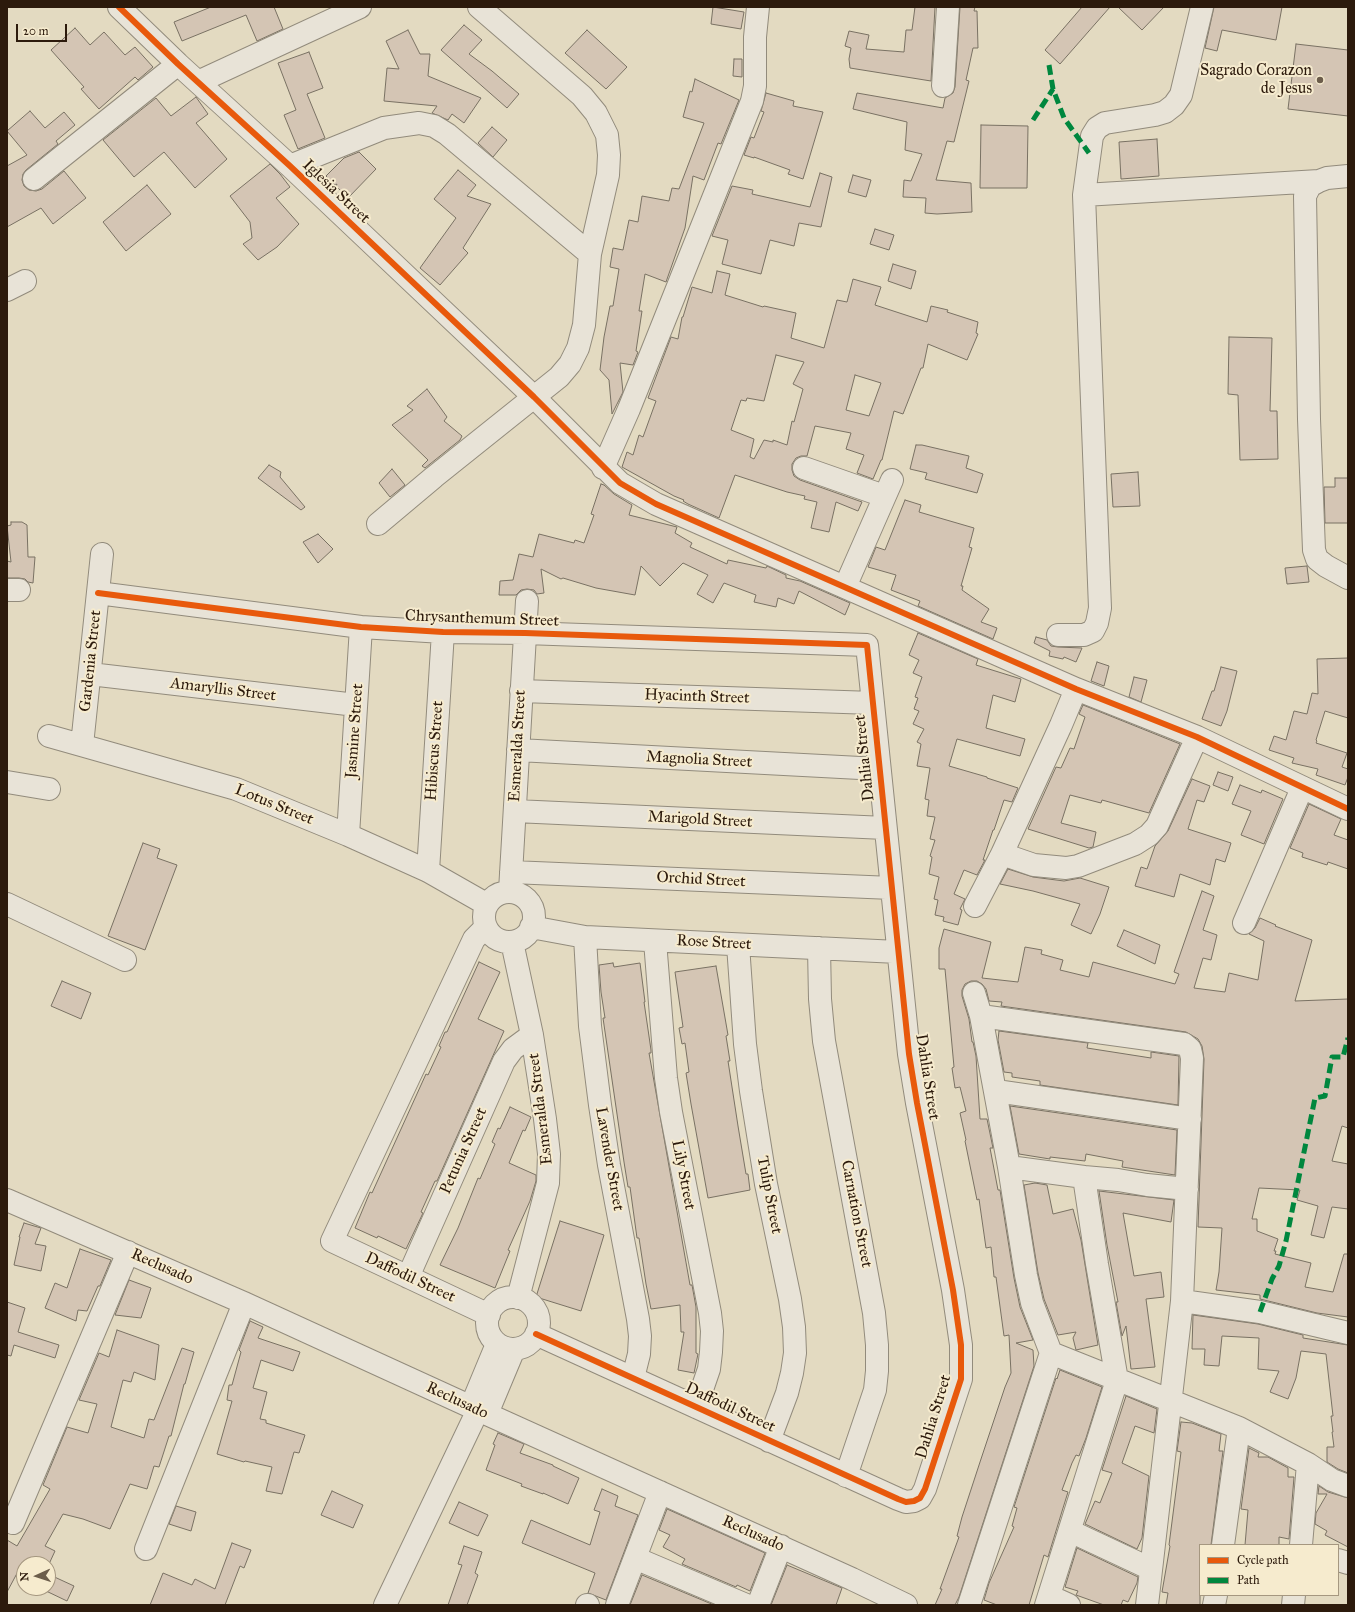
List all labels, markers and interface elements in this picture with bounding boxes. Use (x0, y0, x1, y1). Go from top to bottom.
scale bar (18, 16, 69, 42)
text: 20 m (23, 24, 49, 38)
place label: Sagrado Corazon de Jesus (1200, 61, 1312, 99)
marker: Sagrado Corazon de Jesus (1315, 75, 1325, 85)
street label: Iglesia Street (298, 156, 374, 228)
street label: Chrysanthemum Street (405, 607, 559, 631)
street label: Gardenia Street (76, 609, 106, 713)
street label: Amaryllis Street (169, 674, 277, 706)
street label: Jasmine Street (342, 683, 368, 779)
street label: Hyacinth Street (644, 686, 750, 708)
street label: Esmeralda Street (505, 689, 531, 803)
street label: Hibiscus Street (422, 700, 448, 802)
street label: Dahlia Street (851, 714, 879, 802)
street label: Magnolia Street (645, 748, 753, 772)
street label: Lotus Street (232, 781, 316, 829)
street label: Marigold Street (647, 808, 753, 832)
street label: Orchid Street (656, 868, 746, 892)
street label: Rose Street (676, 931, 752, 955)
street label: Dahlia Street (911, 1033, 943, 1121)
street label: Esmeralda Street (525, 1052, 557, 1166)
street label: Petunia Street (436, 1105, 492, 1197)
street label: Lavender Street (590, 1106, 628, 1212)
street label: Lily Street (667, 1138, 699, 1212)
street label: Tulip Street (752, 1154, 786, 1236)
street label: Carnation Street (836, 1159, 876, 1269)
street label: Reclusado (128, 1245, 196, 1289)
street label: Daffodil Street (362, 1249, 458, 1307)
street label: Dahlia Street (912, 1373, 956, 1461)
street label: Reclusado (423, 1378, 491, 1424)
street label: Daffodil Street (682, 1379, 778, 1437)
street label: Reclusado (719, 1512, 787, 1556)
legend (1199, 1544, 1339, 1596)
text: Cycle path (1237, 1553, 1289, 1567)
north arrow (16, 1556, 56, 1596)
text: N (18, 1572, 31, 1582)
text: Path (1237, 1573, 1260, 1587)

